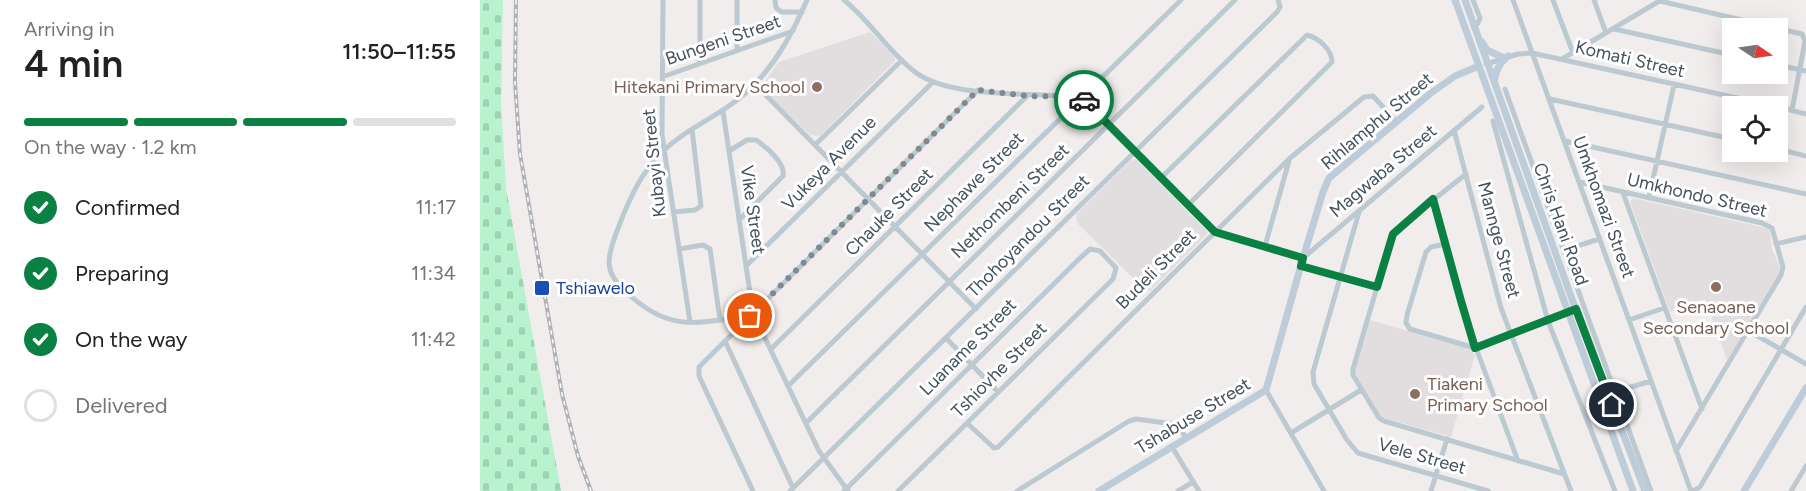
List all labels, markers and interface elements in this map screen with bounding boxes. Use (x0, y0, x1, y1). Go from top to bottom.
street label: Bungeni Street (662, 10, 784, 70)
text: Arriving in (24, 17, 114, 41)
north arrow (1722, 18, 1788, 84)
map controls (1722, 18, 1788, 162)
street label: Komati Street (1573, 36, 1687, 82)
text: 11:50–11:55 (342, 38, 456, 65)
text: 4 min (24, 40, 123, 87)
street label: Rihlamphu Street (1316, 68, 1438, 174)
courier (1054, 70, 1114, 130)
place label: Hitekani Primary School (614, 76, 805, 98)
marker: Hitekani Primary School (810, 80, 824, 94)
icon: car (1068, 84, 1101, 117)
button: locate (1722, 96, 1788, 162)
street label: Kubayi Street (637, 107, 671, 218)
street label: Vukeya Avenue (777, 111, 881, 215)
street label: Magwaba Street (1325, 120, 1441, 222)
street label: Nephawe Street (920, 127, 1029, 236)
street label: Umkhomazi Street (1568, 133, 1640, 281)
text: On the way · 1.2 km (24, 135, 196, 159)
street label: Nethombeni Street (946, 139, 1074, 263)
street label: Chris Hani Road (1529, 160, 1593, 288)
street label: Chauke Street (840, 163, 938, 261)
street label: Vike Street (736, 164, 770, 256)
street label: Umkhondo Street (1625, 168, 1769, 222)
street label: Thohoyandou Street (962, 170, 1094, 302)
street label: Mannge Street (1473, 179, 1525, 301)
icon: check (24, 191, 57, 224)
text: Confirmed (75, 194, 180, 221)
text: 11:17 (415, 195, 456, 219)
street label: Budeli Street (1111, 224, 1201, 314)
icon: check (24, 257, 57, 290)
text: Preparing (75, 260, 169, 287)
text: 11:34 (411, 261, 456, 285)
place label: Tshiawelo (556, 277, 635, 299)
marker: Tshiawelo (533, 279, 551, 297)
marker: Senaoane Secondary School (1709, 280, 1723, 294)
pin (724, 290, 775, 341)
street label: Luaname Street (915, 294, 1021, 400)
place label: Senaoane Secondary School (1643, 296, 1789, 339)
icon: bag (733, 299, 766, 332)
street label: Tshiovhe Street (947, 318, 1051, 422)
icon: check (24, 323, 57, 356)
text: On the way (75, 326, 187, 353)
text: 11:42 (411, 327, 456, 351)
street label: Tshabuse Street (1131, 373, 1255, 459)
place label: Tiakeni Primary School (1427, 373, 1548, 416)
pin (1586, 379, 1637, 430)
marker: Tiakeni Primary School (1408, 387, 1422, 401)
icon: home (1595, 388, 1628, 421)
text: Delivered (75, 392, 168, 419)
street label: Vele Street (1376, 433, 1469, 479)

